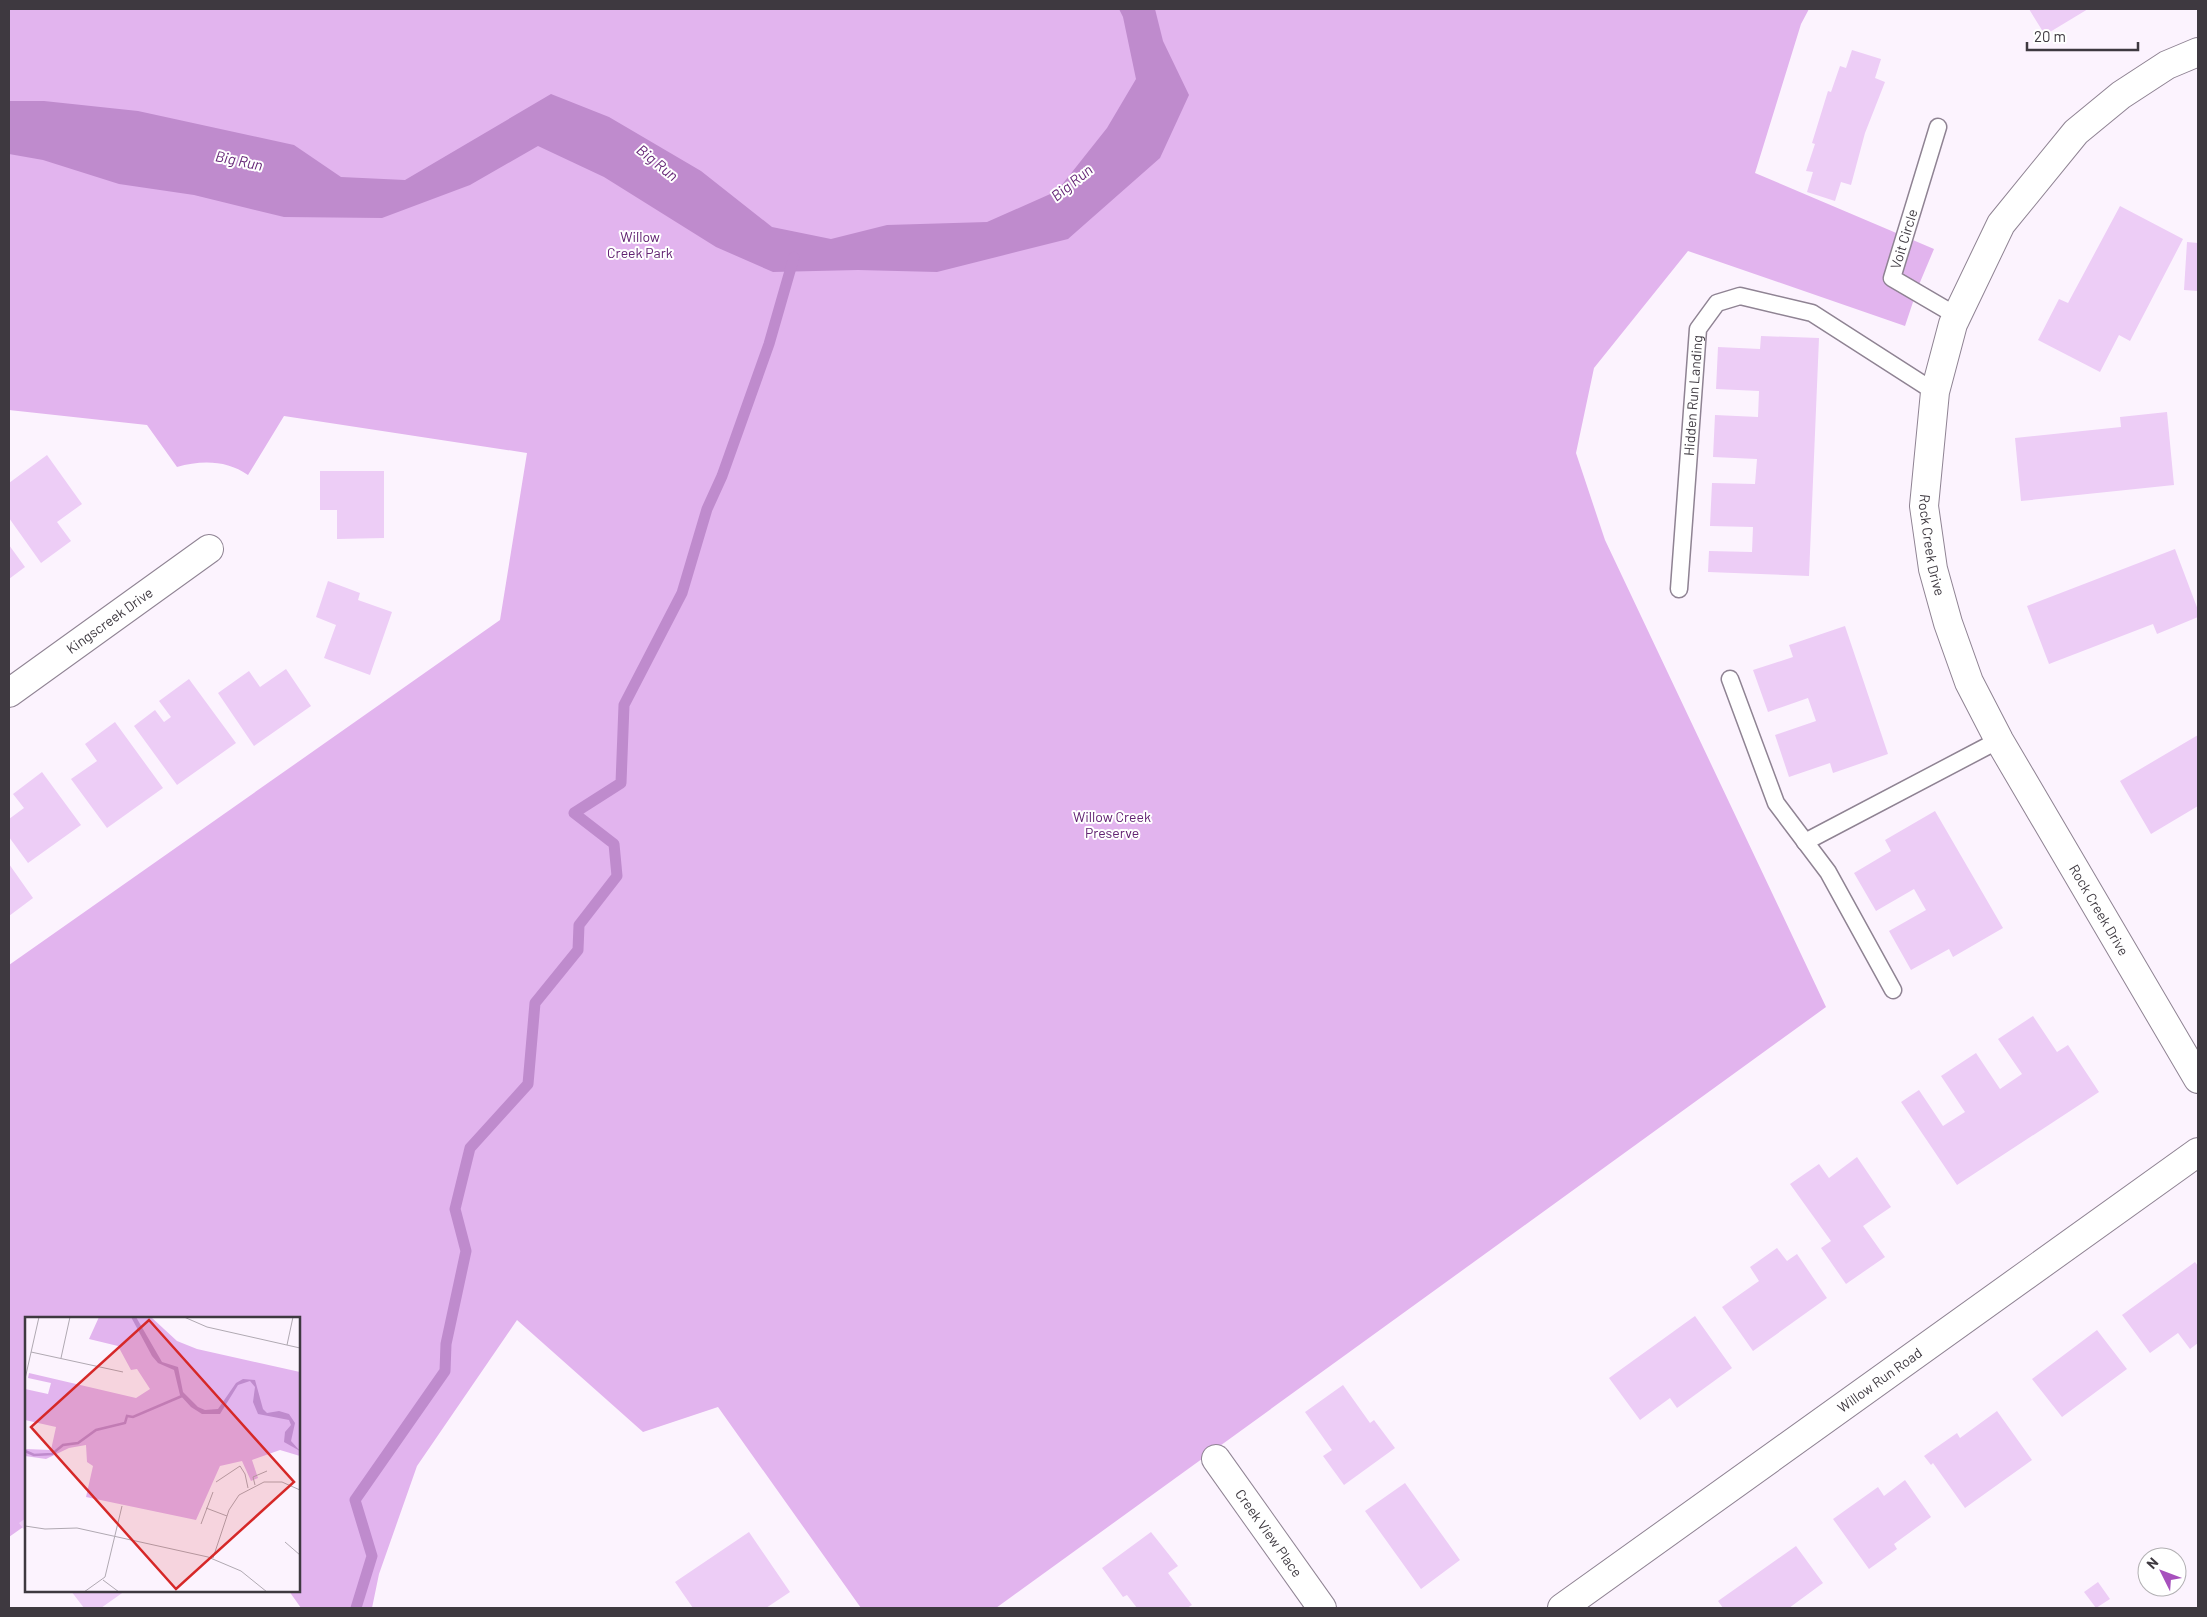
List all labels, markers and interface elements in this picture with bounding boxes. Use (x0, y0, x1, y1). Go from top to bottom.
scale bar (2027, 20, 2138, 52)
text: 20 m (2034, 27, 2066, 45)
water label: Big Run (633, 140, 682, 184)
water label: Big Run (214, 146, 265, 174)
water label: Big Run (1047, 160, 1096, 204)
street label: Voit Circle (1886, 207, 1921, 271)
park label: Willow Creek Park (607, 228, 673, 261)
street label: Hidden Run Landing (1680, 334, 1706, 457)
street label: Rock Creek Drive (1916, 494, 1949, 598)
street label: Kingscreek Drive (63, 583, 156, 657)
park label: Willow Creek Preserve (1073, 808, 1151, 841)
street label: Rock Creek Drive (2066, 861, 2133, 958)
inset map (25, 1317, 300, 1592)
street label: Willow Run Road (1834, 1344, 1925, 1416)
street label: Creek View Place (1232, 1486, 1306, 1580)
north arrow (2137, 1547, 2187, 1597)
text: N (2143, 1554, 2161, 1572)

